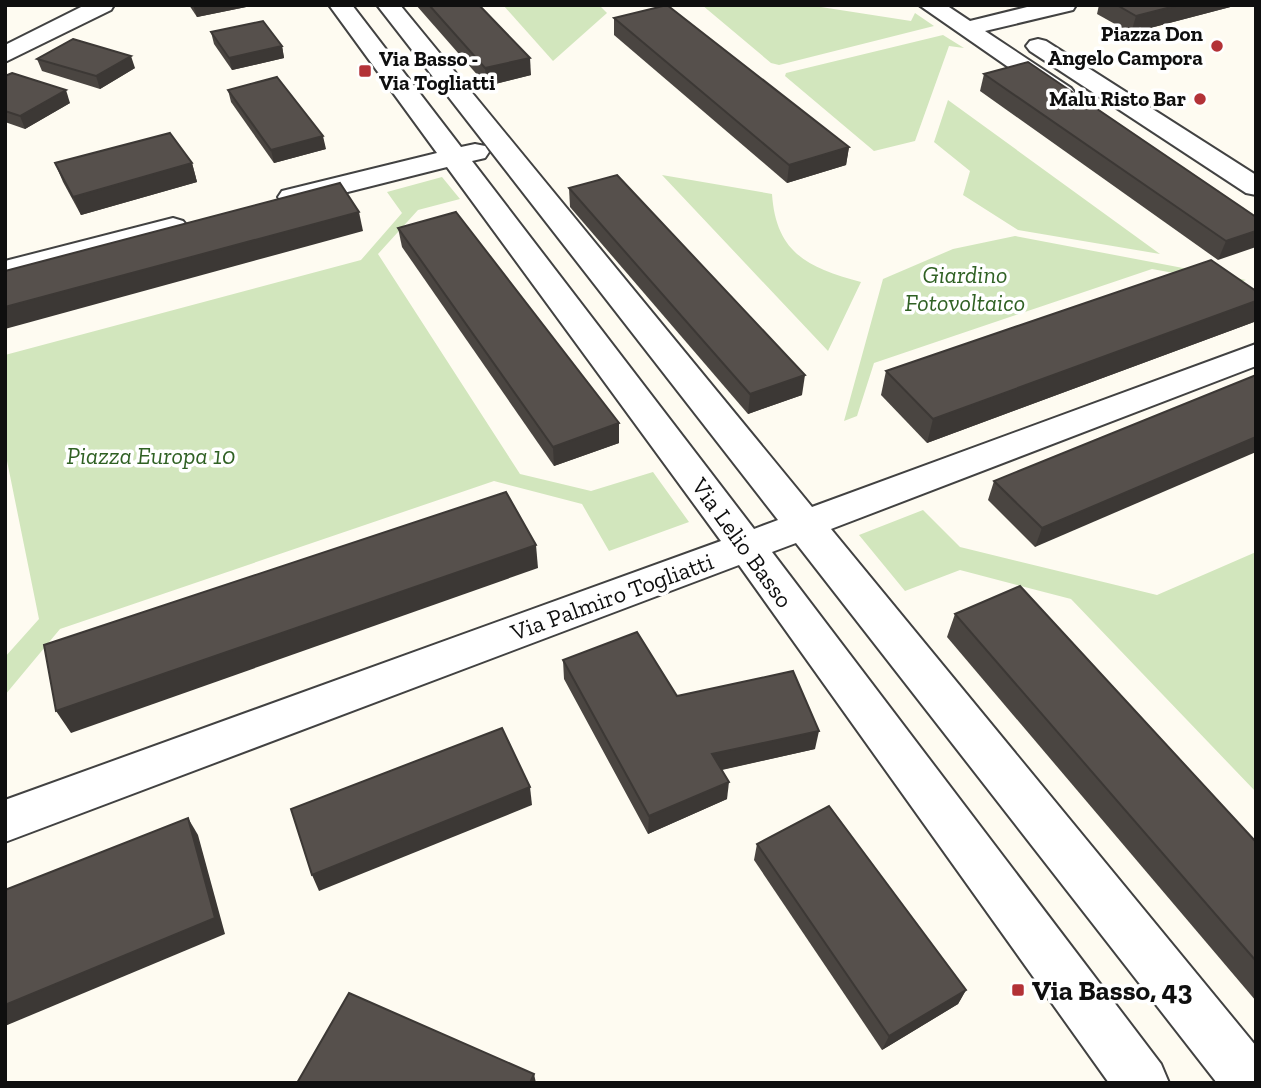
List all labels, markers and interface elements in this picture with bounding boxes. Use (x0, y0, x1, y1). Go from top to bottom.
place label: Piazza Don Angelo Campora (1048, 21, 1204, 70)
marker: Piazza Don Angelo Campora (1209, 38, 1225, 54)
place label: Via Basso - Via Togliatti (379, 46, 495, 95)
marker: Via Basso - Via Togliatti (357, 63, 373, 79)
place label: Malu Risto Bar (1049, 86, 1186, 111)
marker: Malu Risto Bar (1192, 91, 1208, 107)
park label: Giardino Fotovoltaico (905, 260, 1025, 317)
park label: Piazza Europa 10 (66, 441, 236, 470)
street label: Via Lelio Basso (685, 471, 799, 613)
street label: Via Palmiro Togliatti (506, 546, 717, 647)
place label: Via Basso, 43 (1032, 974, 1193, 1007)
marker: Via Basso, 43 (1010, 982, 1026, 998)

